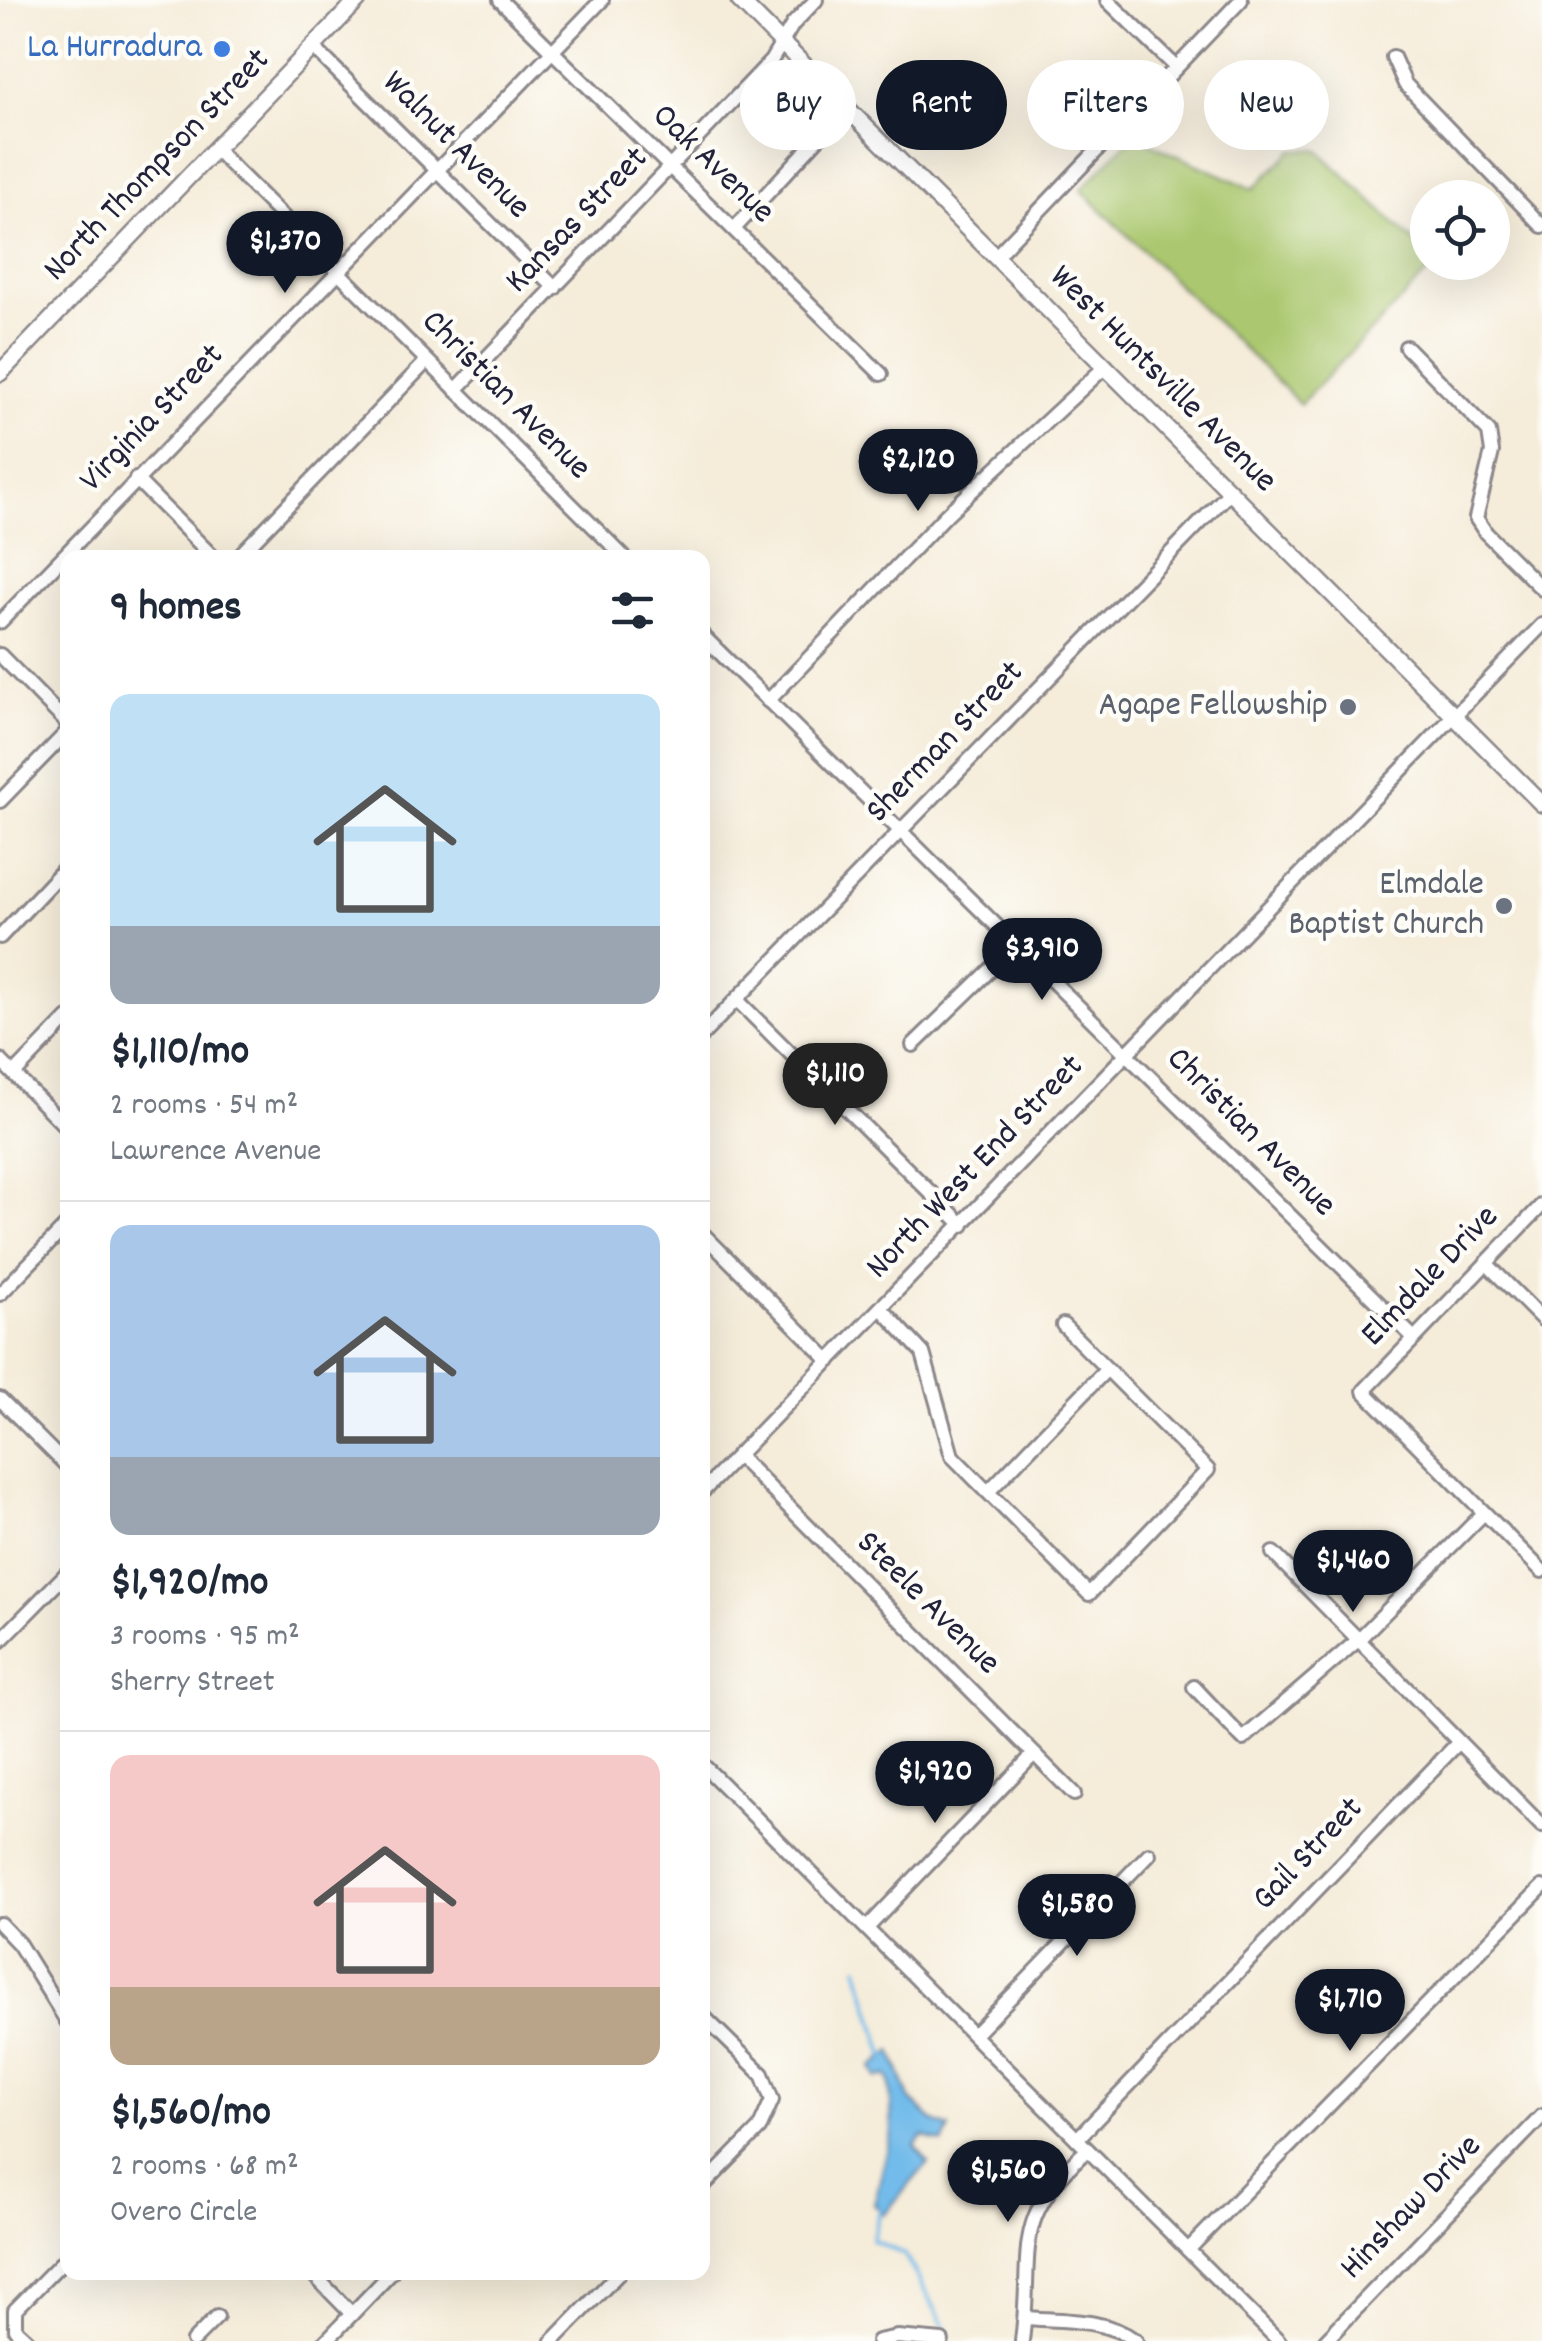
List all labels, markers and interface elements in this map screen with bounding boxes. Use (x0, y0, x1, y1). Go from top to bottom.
place label: La Hurradura (27, 24, 203, 74)
street label: North Thompson Street (33, 38, 283, 294)
marker: La Hurradura (211, 38, 233, 60)
street label: Walnut Avenue (369, 60, 541, 232)
chip: Buy (740, 60, 856, 150)
chip: Rent (876, 60, 1007, 150)
chip: Filters (1027, 60, 1184, 150)
chip: New (1204, 60, 1329, 150)
street label: Oak Avenue (639, 93, 785, 237)
street label: Kansas Street (495, 136, 661, 306)
map controls (1410, 180, 1510, 280)
button: locate (1410, 180, 1510, 280)
pin: $1,370 (204, 211, 366, 296)
text: $1,370 (248, 220, 322, 266)
street label: West Huntsville Avenue (1037, 255, 1287, 505)
street label: Christian Avenue (408, 299, 602, 493)
street label: Virginia Street (69, 333, 237, 505)
pin: $2,120 (837, 429, 999, 514)
text: $2,120 (881, 438, 955, 484)
text: 9 homes (110, 580, 242, 640)
icon: filters (605, 583, 660, 638)
street label: Sherman Street (855, 650, 1037, 836)
place label: Agape Fellowship (1099, 682, 1328, 732)
marker: Agape Fellowship (1337, 696, 1359, 718)
icon: home (295, 759, 475, 939)
place label: Elmdale Baptist Church (1288, 861, 1484, 951)
marker: Elmdale Baptist Church (1493, 895, 1515, 917)
pin: $3,910 (961, 918, 1123, 1003)
text: $3,910 (1004, 927, 1080, 973)
text: $1,110/mo (110, 1024, 249, 1084)
street label: Christian Avenue (1153, 1036, 1347, 1230)
pin: $1,110 (754, 1043, 916, 1128)
street label: North West End Street (855, 1044, 1097, 1292)
text: $1,110 (805, 1052, 865, 1098)
text: 2 rooms · 54 m² (110, 1084, 298, 1130)
text: Lawrence Avenue (110, 1130, 321, 1176)
street label: Elmdale Drive (1350, 1195, 1512, 1359)
icon: home (295, 1290, 475, 1470)
street label: Steele Avenue (843, 1520, 1011, 1688)
pin: $1,460 (1272, 1530, 1434, 1615)
text: $1,460 (1315, 1539, 1391, 1585)
text: $1,920/mo (110, 1555, 268, 1615)
text: 3 rooms · 95 m² (110, 1615, 300, 1661)
text: Sherry Street (110, 1661, 275, 1707)
pin: $1,920 (854, 1741, 1016, 1826)
text: $1,920 (897, 1750, 973, 1796)
street label: Gail Street (1242, 1787, 1376, 1923)
icon: home (295, 1820, 475, 2000)
pin: $1,580 (996, 1874, 1158, 1959)
text: $1,580 (1040, 1883, 1114, 1929)
pin: $1,710 (1269, 1969, 1431, 2054)
text: $1,710 (1317, 1978, 1383, 2024)
text: $1,560/mo (110, 2085, 271, 2145)
street label: Hinshaw Drive (1330, 2124, 1494, 2292)
pin: $1,560 (927, 2140, 1089, 2225)
text: 2 rooms · 68 m² (110, 2145, 299, 2191)
text: $1,560 (969, 2149, 1047, 2195)
text: Overo Circle (110, 2191, 257, 2237)

